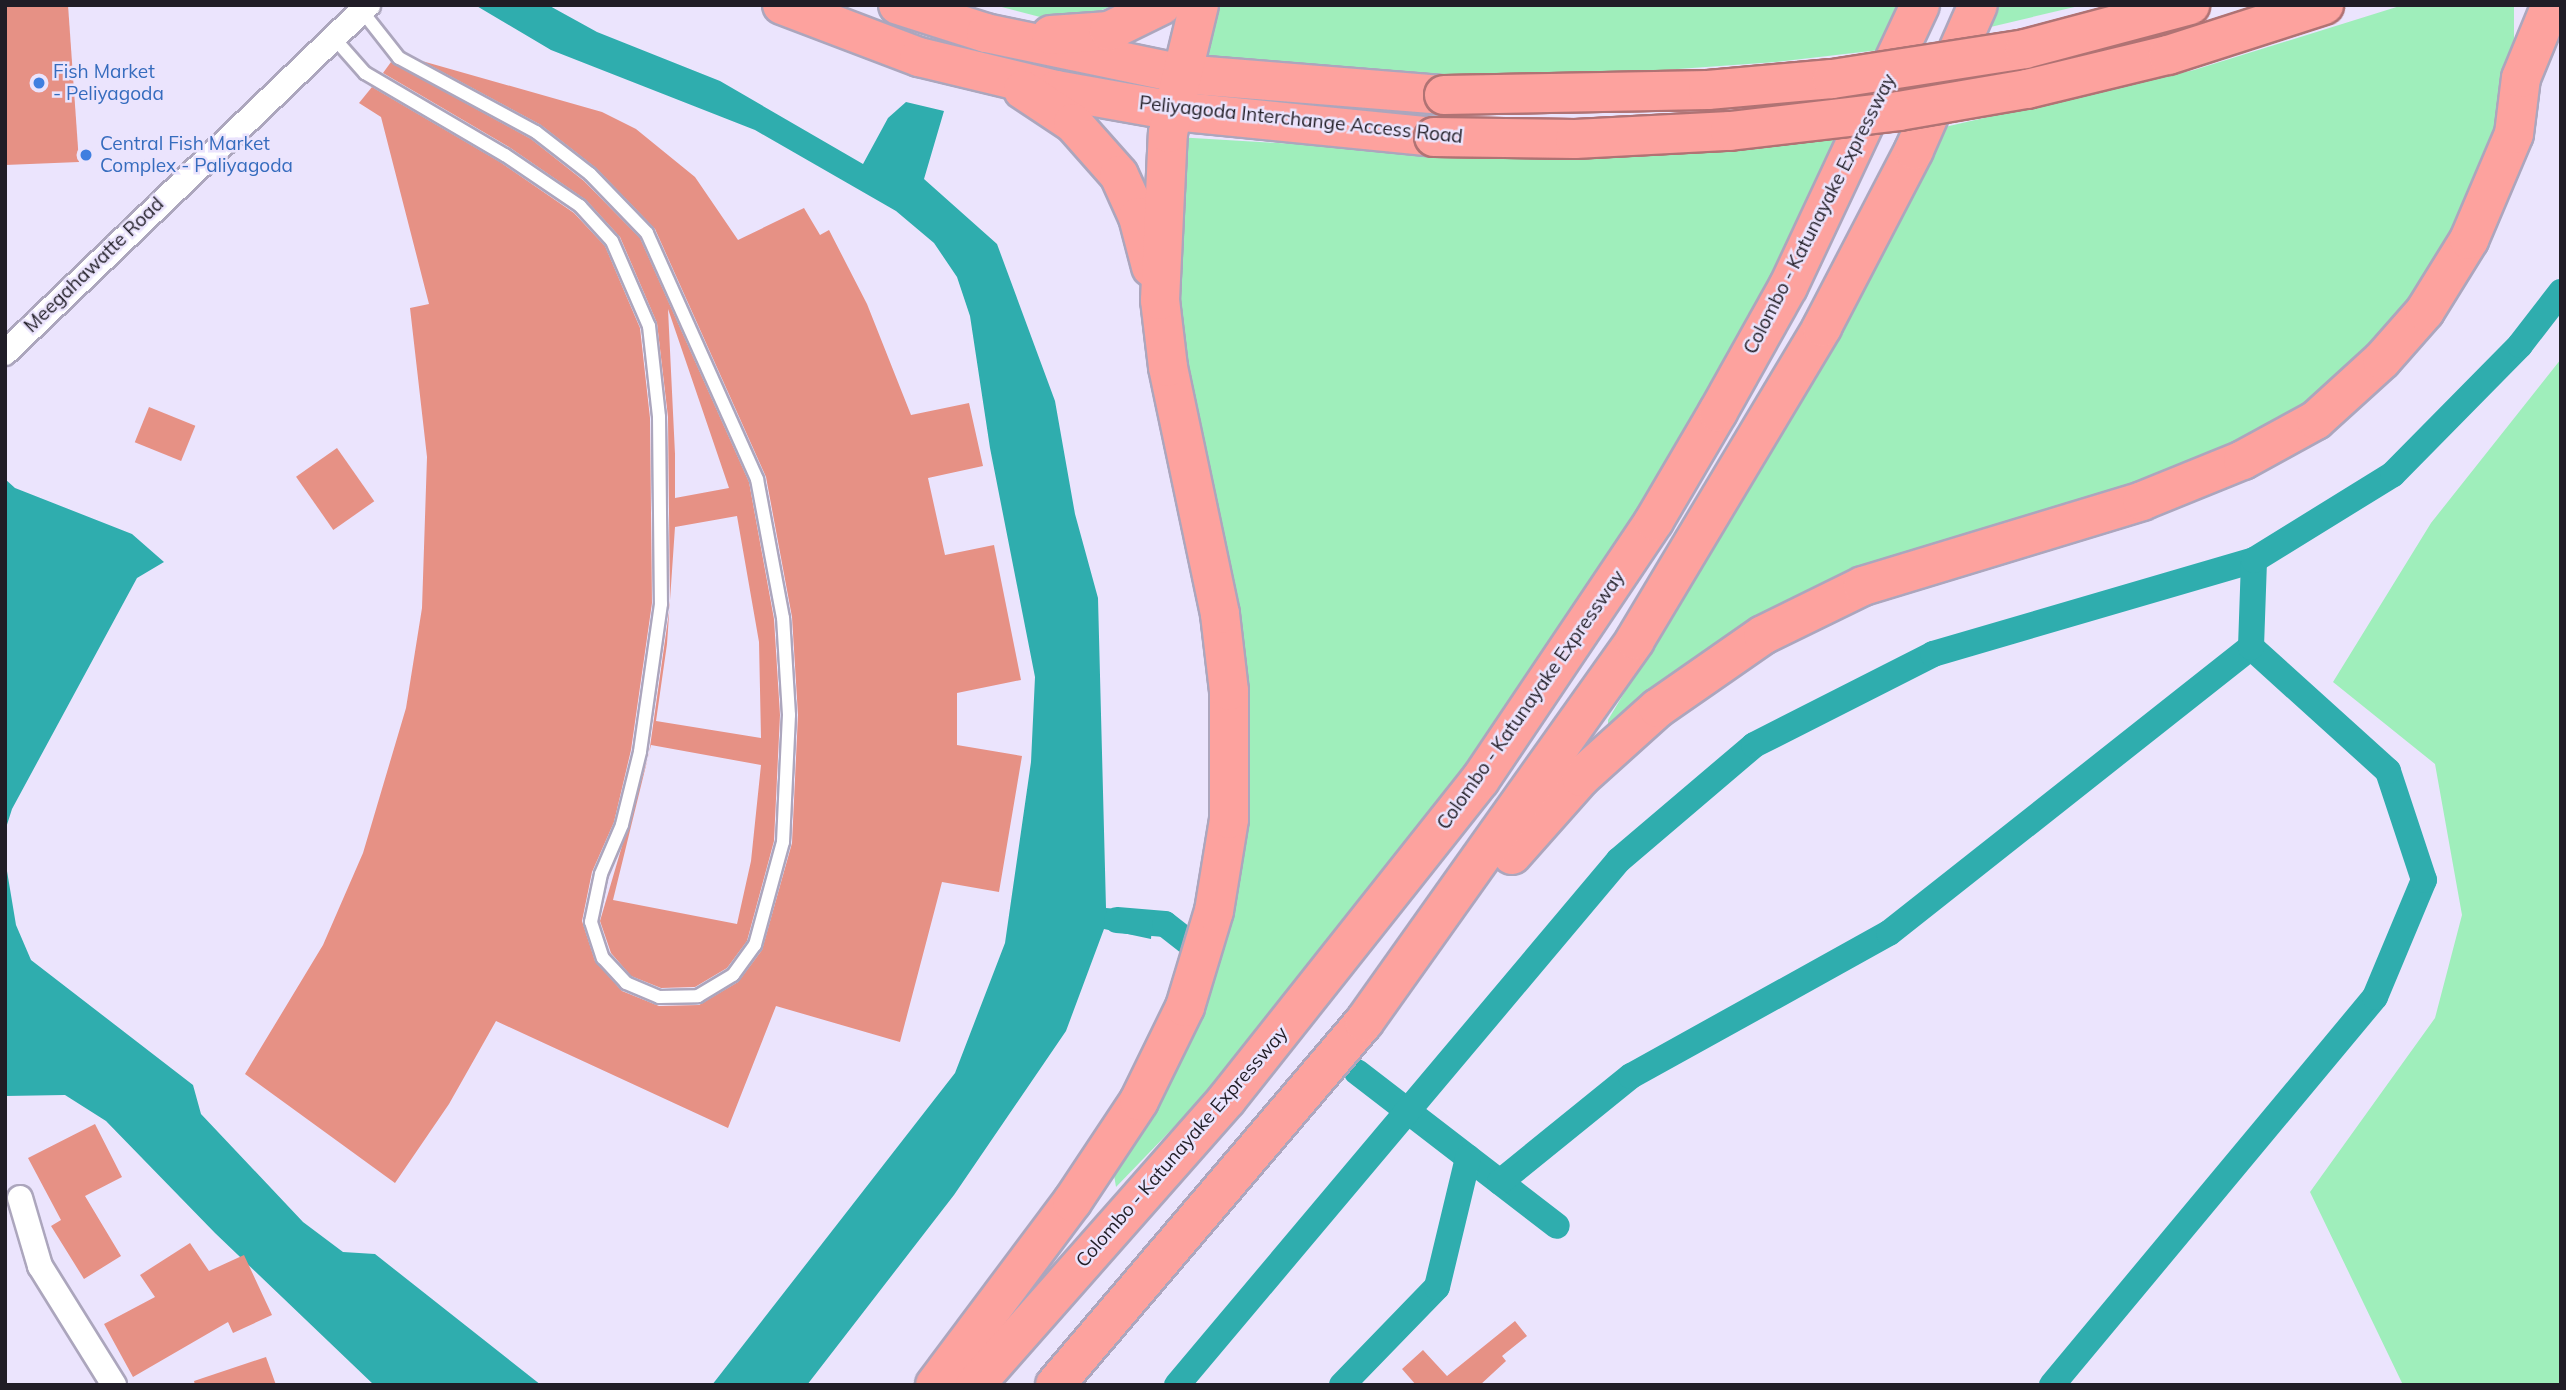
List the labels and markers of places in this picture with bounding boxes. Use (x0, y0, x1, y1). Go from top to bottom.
place label: Fish Market - Peliyagoda (53, 61, 164, 105)
marker: Fish Market - Peliyagoda (31, 75, 47, 91)
place label: Central Fish Market Complex - Paliyagoda (100, 133, 293, 177)
marker: Central Fish Market Complex - Paliyagoda (78, 147, 94, 163)

